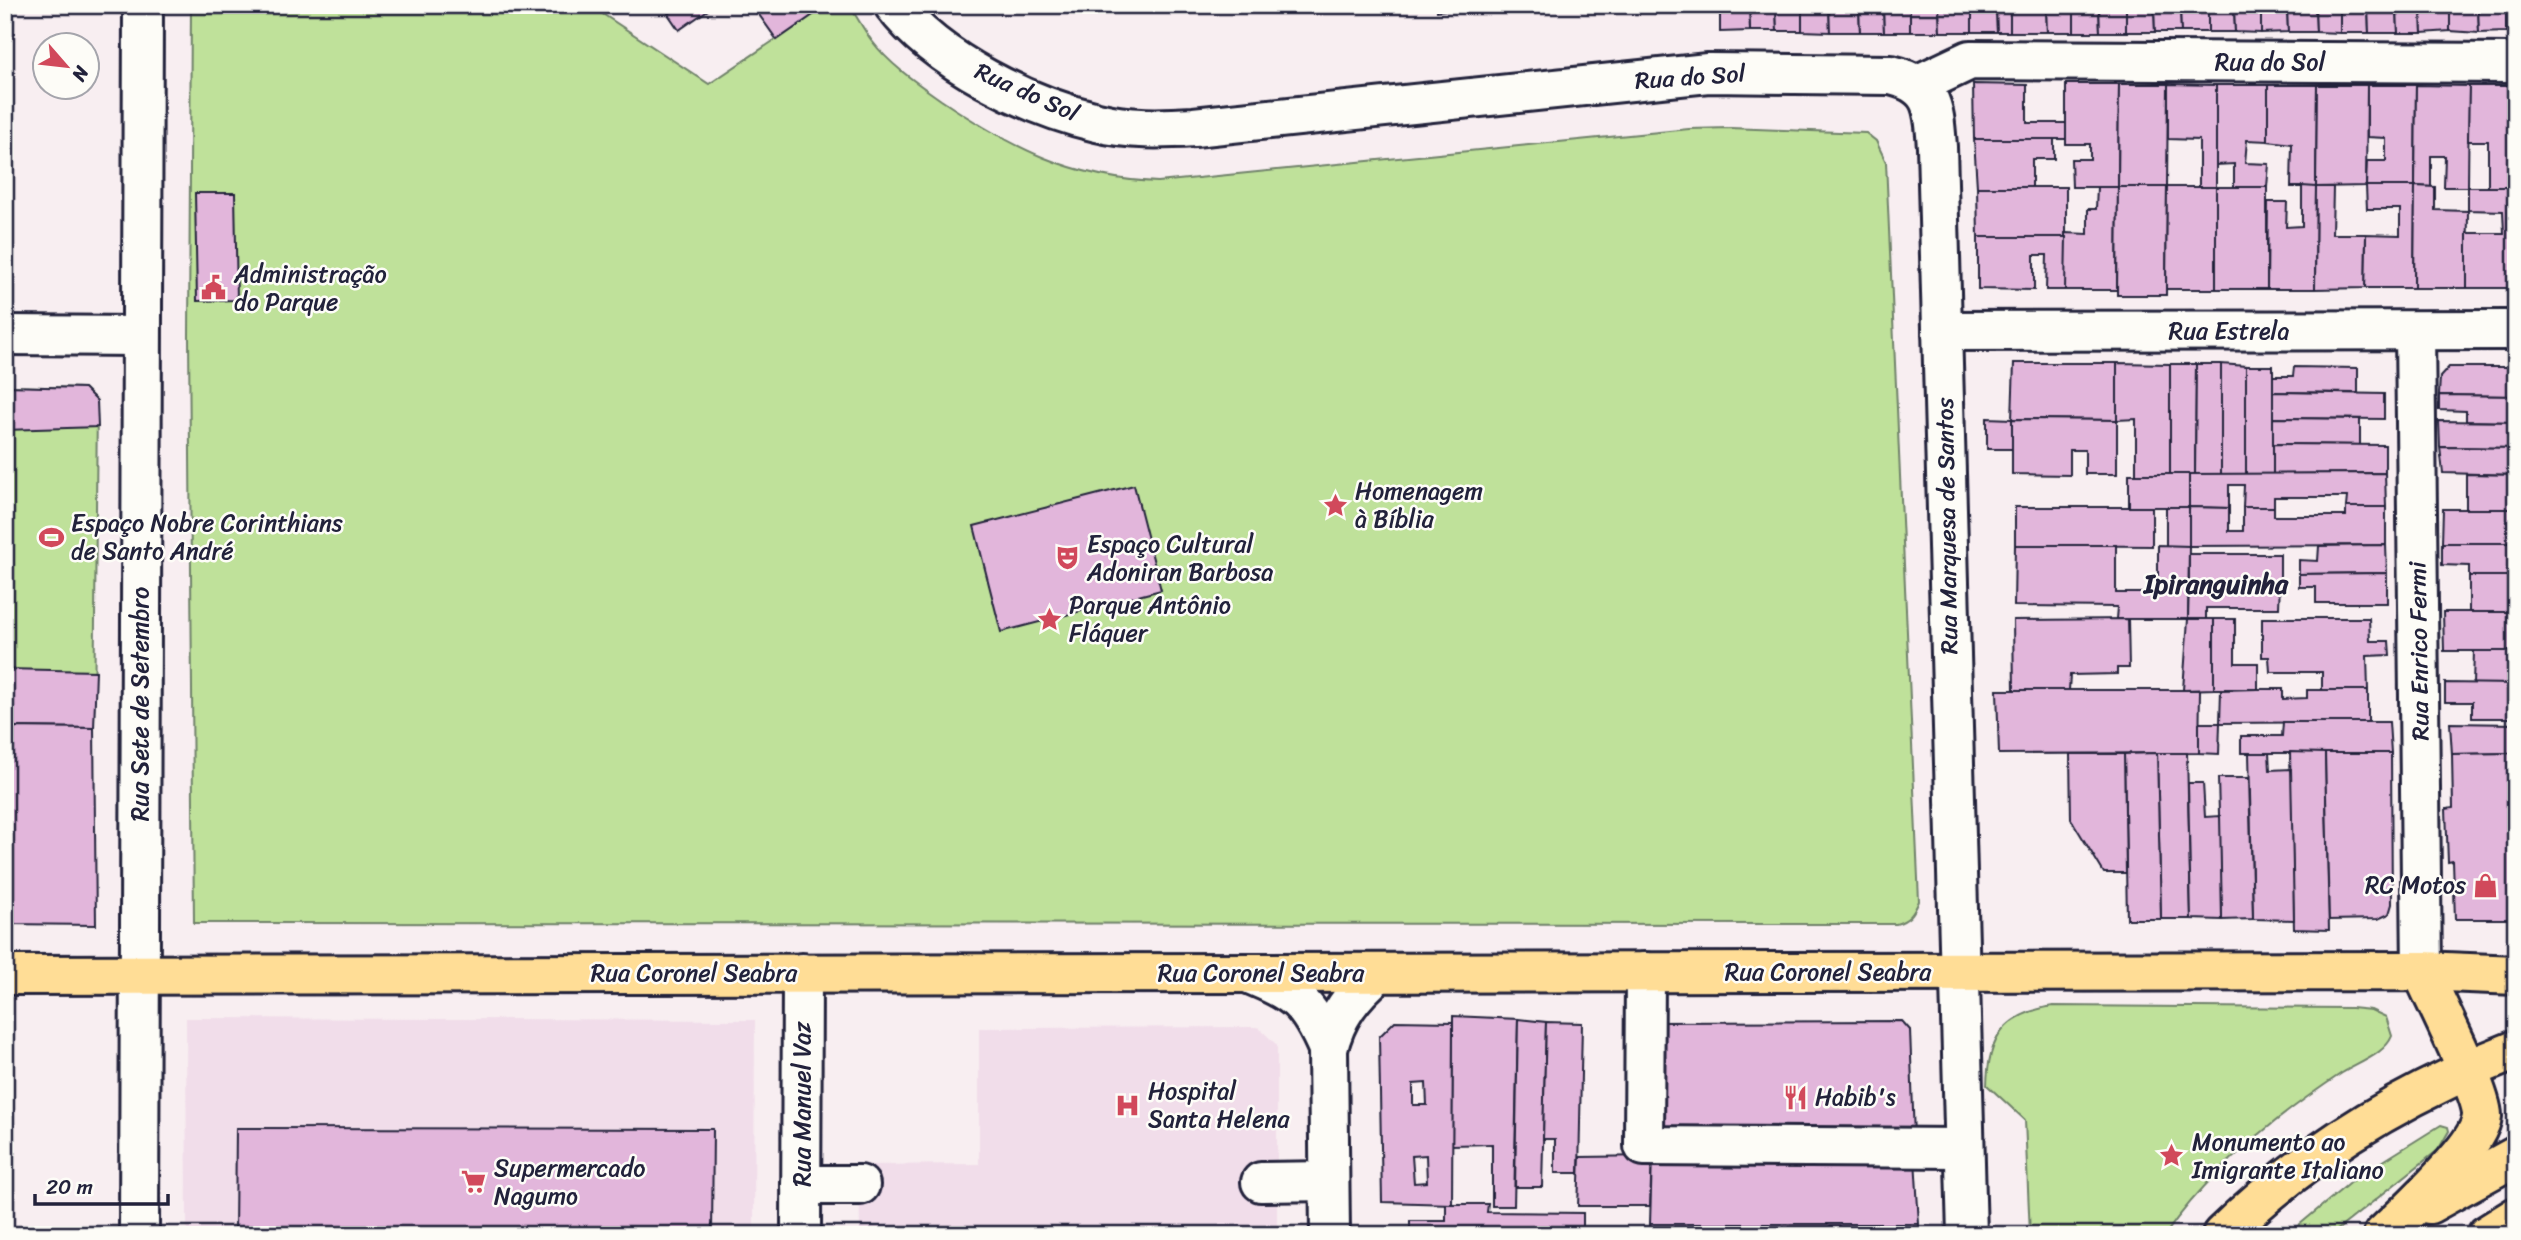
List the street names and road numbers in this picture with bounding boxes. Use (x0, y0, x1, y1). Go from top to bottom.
street label: Rua do Sol (2215, 41, 2326, 83)
street label: Rua do Sol (968, 50, 1087, 134)
street label: Rua do Sol (1633, 52, 1748, 102)
street label: Rua Estrela (2169, 310, 2289, 352)
street label: Rua Marquesa de Santos (1924, 396, 1970, 655)
street label: Rua Enrico Fermi (2396, 561, 2442, 741)
street label: Rua Sete de Setembro (119, 587, 161, 821)
street label: Rua Coronel Seabra (1725, 951, 1932, 993)
street label: Rua Coronel Seabra (591, 952, 798, 994)
street label: Rua Coronel Seabra (1158, 952, 1365, 994)
street label: Rua Manuel Vaz (781, 1021, 823, 1187)

